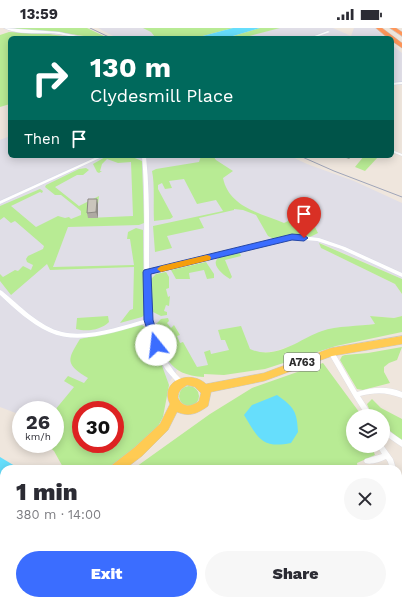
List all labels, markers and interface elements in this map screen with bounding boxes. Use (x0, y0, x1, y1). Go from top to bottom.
text: 13:59 (20, 5, 58, 23)
text: 130 m (90, 51, 171, 84)
icon: right (24, 52, 76, 104)
text: Clydesmill Place (90, 85, 233, 106)
icon: arrive (68, 128, 90, 150)
text: Then (24, 130, 60, 148)
pin (287, 197, 321, 238)
icon: arrive (293, 203, 315, 225)
position arrow (135, 324, 177, 366)
road number: A763 (284, 353, 320, 371)
speed limit sign: 30 (72, 401, 124, 453)
map controls (346, 409, 390, 453)
button: layers (346, 409, 390, 453)
text: 26 (26, 410, 50, 434)
text: km/h (25, 431, 51, 442)
text: 1 min (16, 478, 78, 506)
button: close (344, 478, 386, 520)
text: 380 m · 14:00 (16, 507, 101, 522)
button: Exit (16, 551, 197, 597)
button: Share (205, 551, 386, 597)

